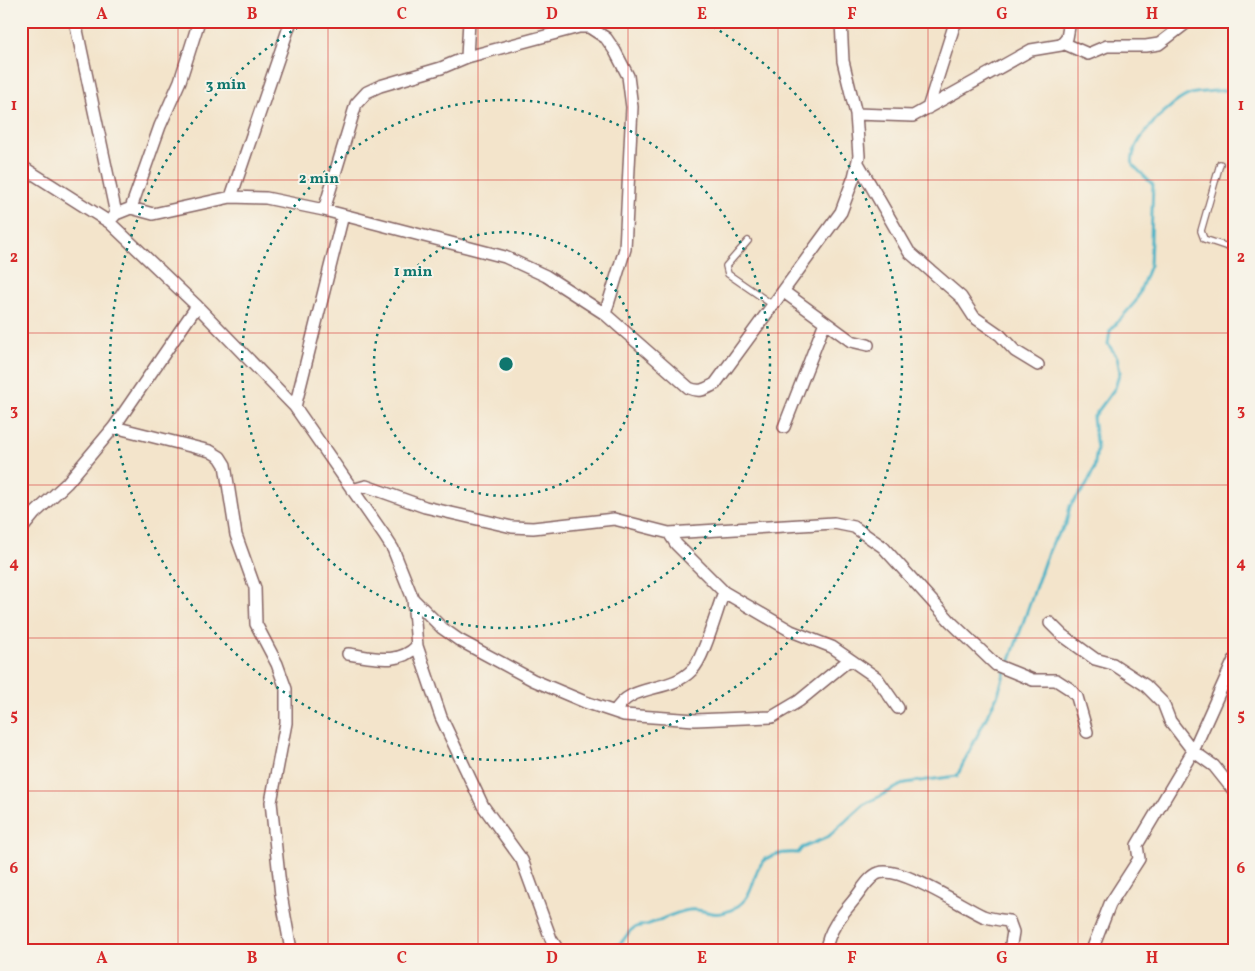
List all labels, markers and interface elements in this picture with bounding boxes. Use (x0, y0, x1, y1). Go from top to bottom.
text: A (96, 4, 108, 26)
text: B (247, 4, 258, 26)
text: C (397, 4, 407, 26)
text: D (546, 4, 558, 26)
text: E (697, 4, 707, 26)
text: F (847, 4, 857, 26)
text: G (996, 4, 1008, 26)
text: H (1146, 4, 1158, 26)
text: 3 min (206, 75, 246, 96)
text: 1 (11, 95, 17, 117)
text: 1 (1238, 95, 1244, 117)
text: 2 min (299, 169, 339, 190)
text: 2 (10, 247, 18, 269)
text: 2 (1237, 247, 1245, 269)
text: 1 min (394, 262, 432, 283)
centre of rings (497, 355, 515, 373)
text: 3 (10, 400, 18, 422)
text: 3 (1237, 400, 1245, 422)
text: 4 (9, 553, 19, 575)
text: 4 (1236, 553, 1246, 575)
text: 5 (10, 705, 18, 727)
text: 5 (1237, 705, 1245, 727)
text: 6 (10, 858, 19, 880)
text: 6 (1237, 858, 1246, 880)
text: A (96, 948, 108, 970)
text: B (247, 948, 258, 970)
text: C (397, 948, 407, 970)
text: D (546, 948, 558, 970)
text: E (697, 948, 707, 970)
text: F (847, 948, 857, 970)
text: G (996, 948, 1008, 970)
text: H (1146, 948, 1158, 970)

